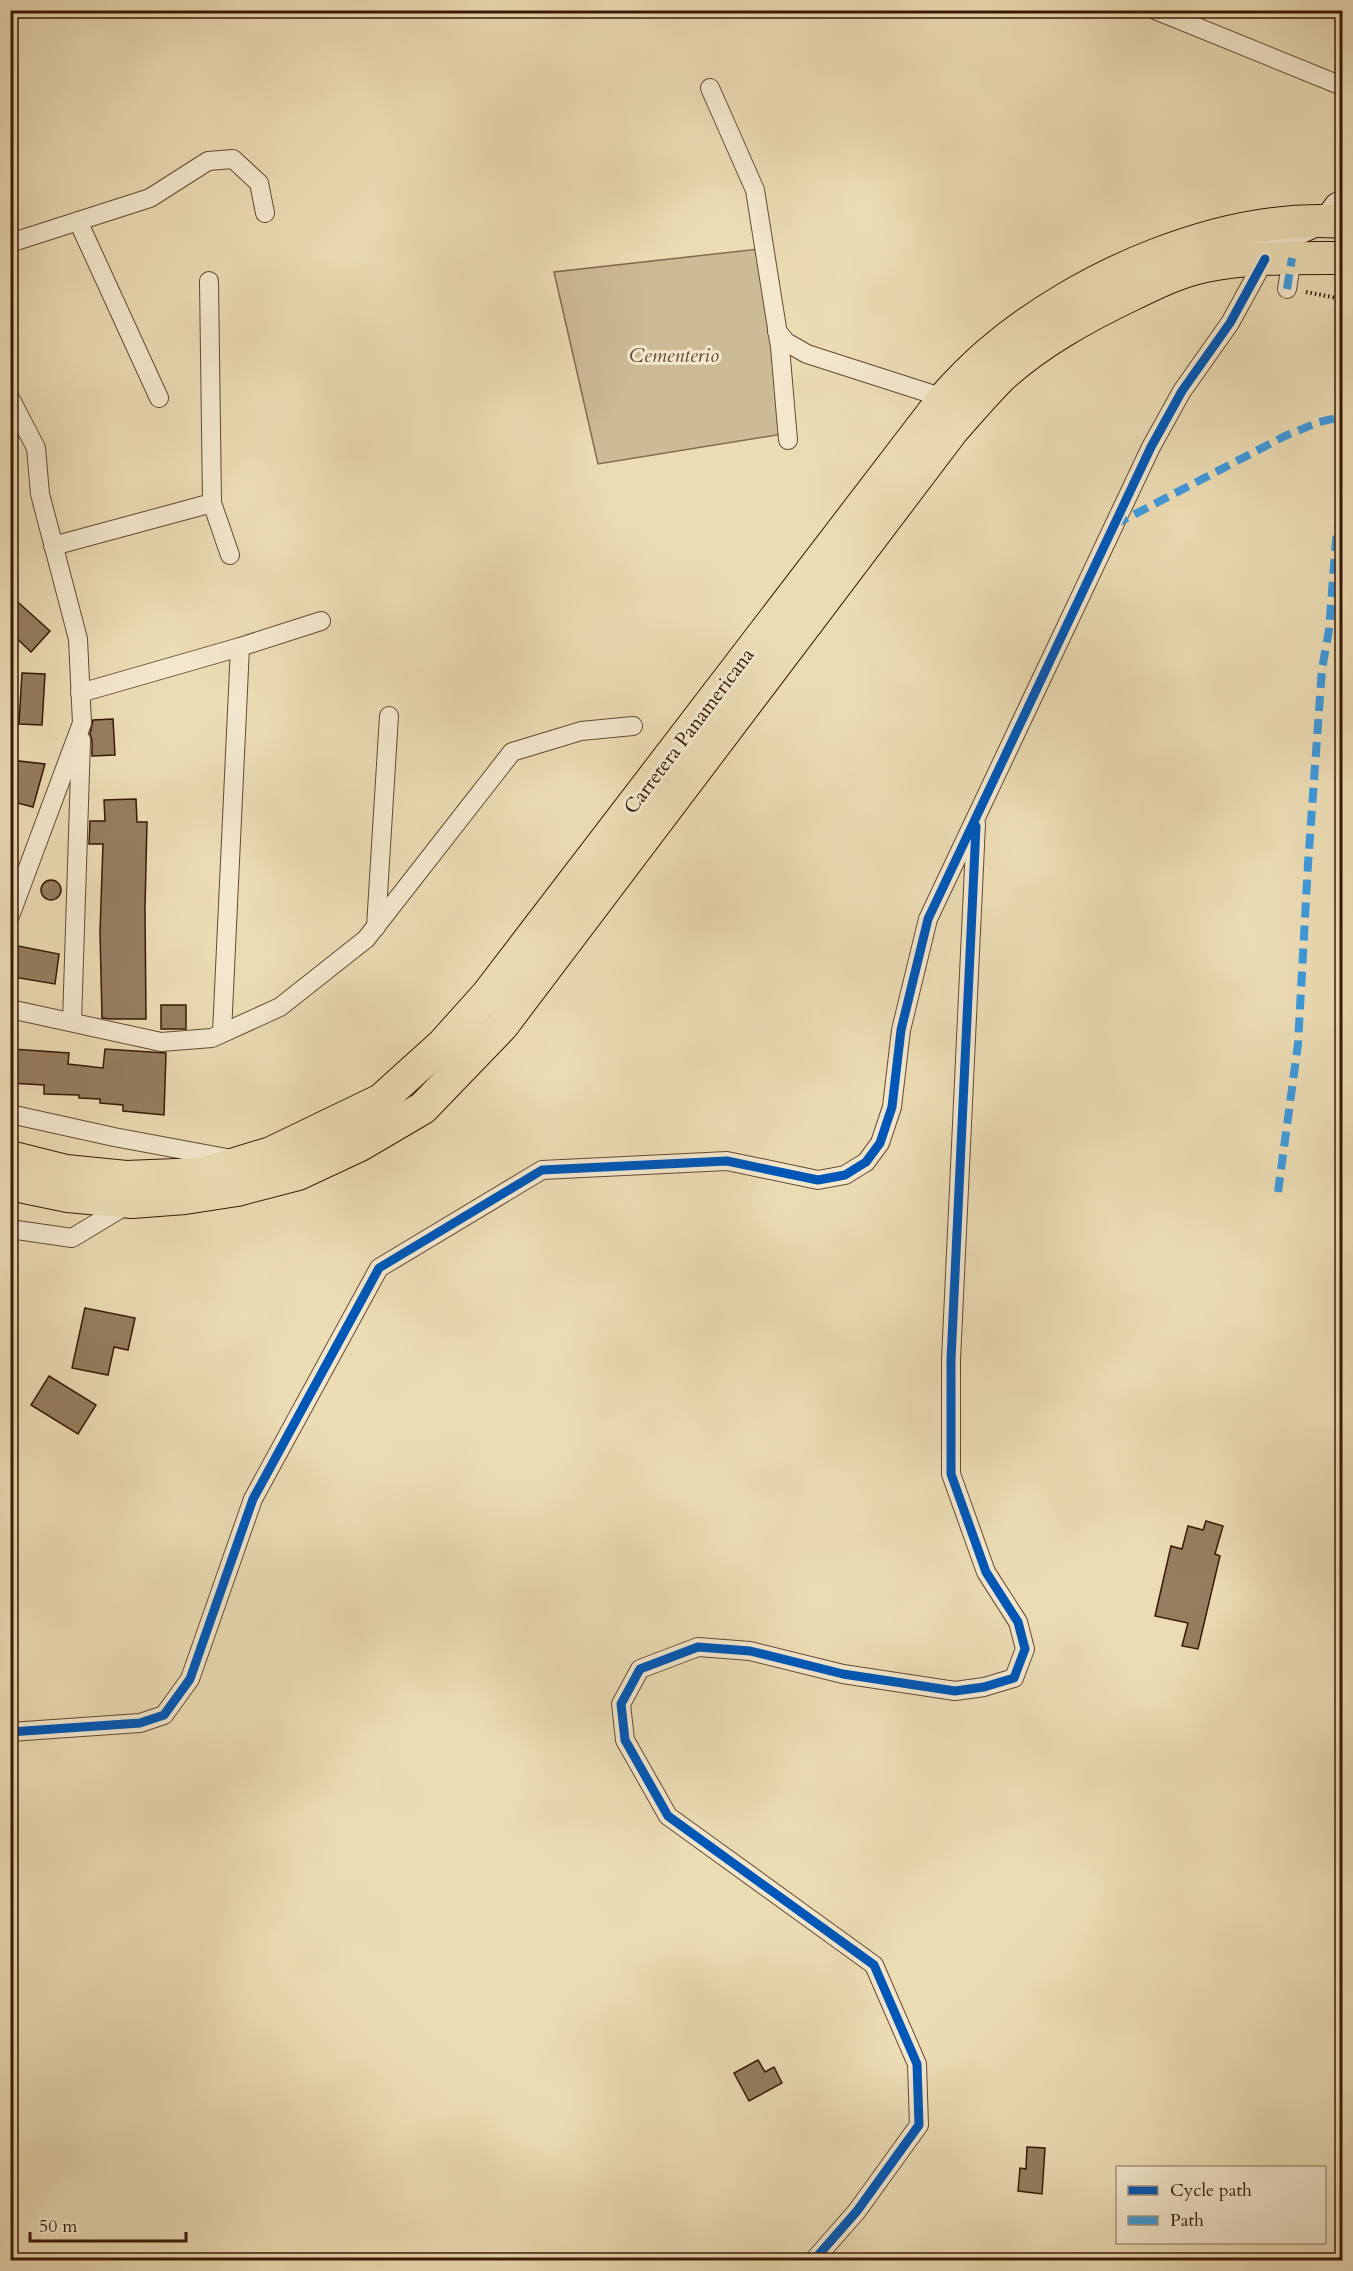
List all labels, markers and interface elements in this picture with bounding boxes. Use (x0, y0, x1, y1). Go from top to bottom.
park label: Cementerio (629, 342, 719, 369)
street label: Carretera Panamericana (618, 642, 761, 820)
legend (1116, 2166, 1326, 2244)
text: Cycle path (1170, 2178, 1252, 2203)
scale bar (30, 2205, 186, 2243)
text: Path (1170, 2208, 1204, 2233)
text: 50 m (39, 2214, 78, 2239)

